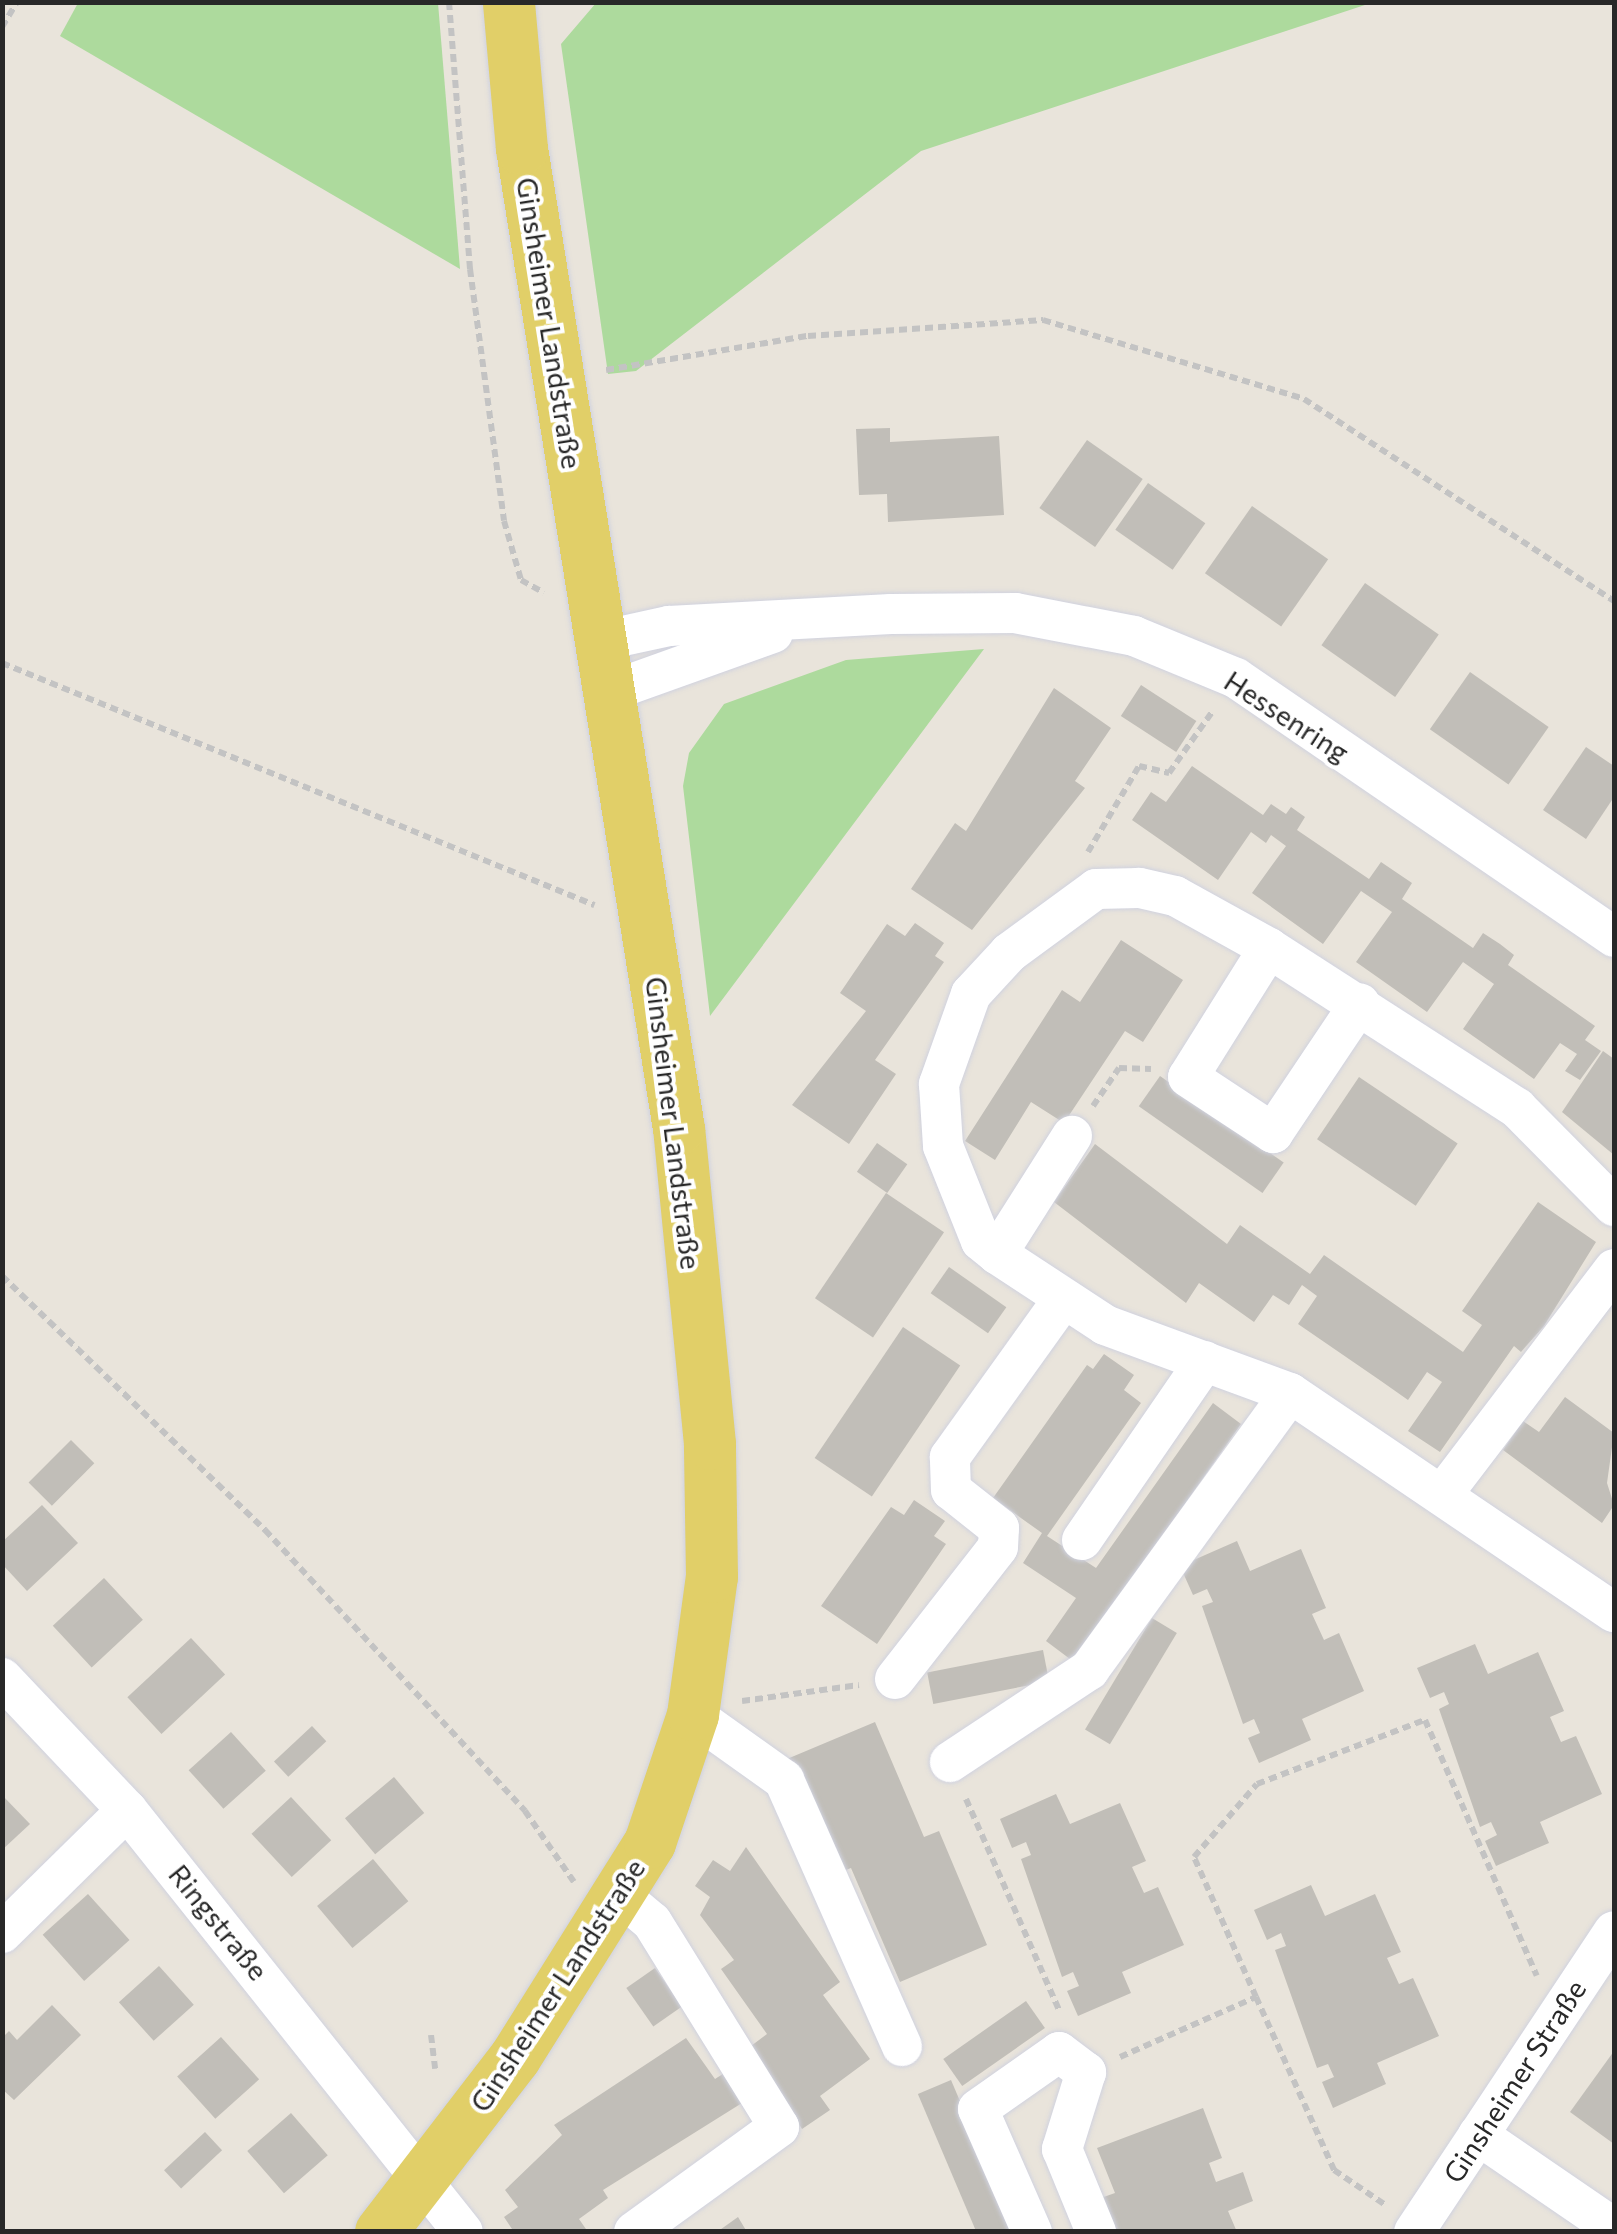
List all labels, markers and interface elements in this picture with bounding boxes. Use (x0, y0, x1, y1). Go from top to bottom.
street label: Ginsheimer Landstraße (510, 175, 590, 471)
street label: Hessenring (1218, 663, 1356, 769)
street label: Ginsheimer Landstraße (639, 975, 709, 1271)
street label: Ginsheimer Landstraße (463, 1852, 651, 2118)
street label: Ringstraße (162, 1858, 276, 1986)
street label: Ginsheimer Straße (1436, 1973, 1592, 2189)

